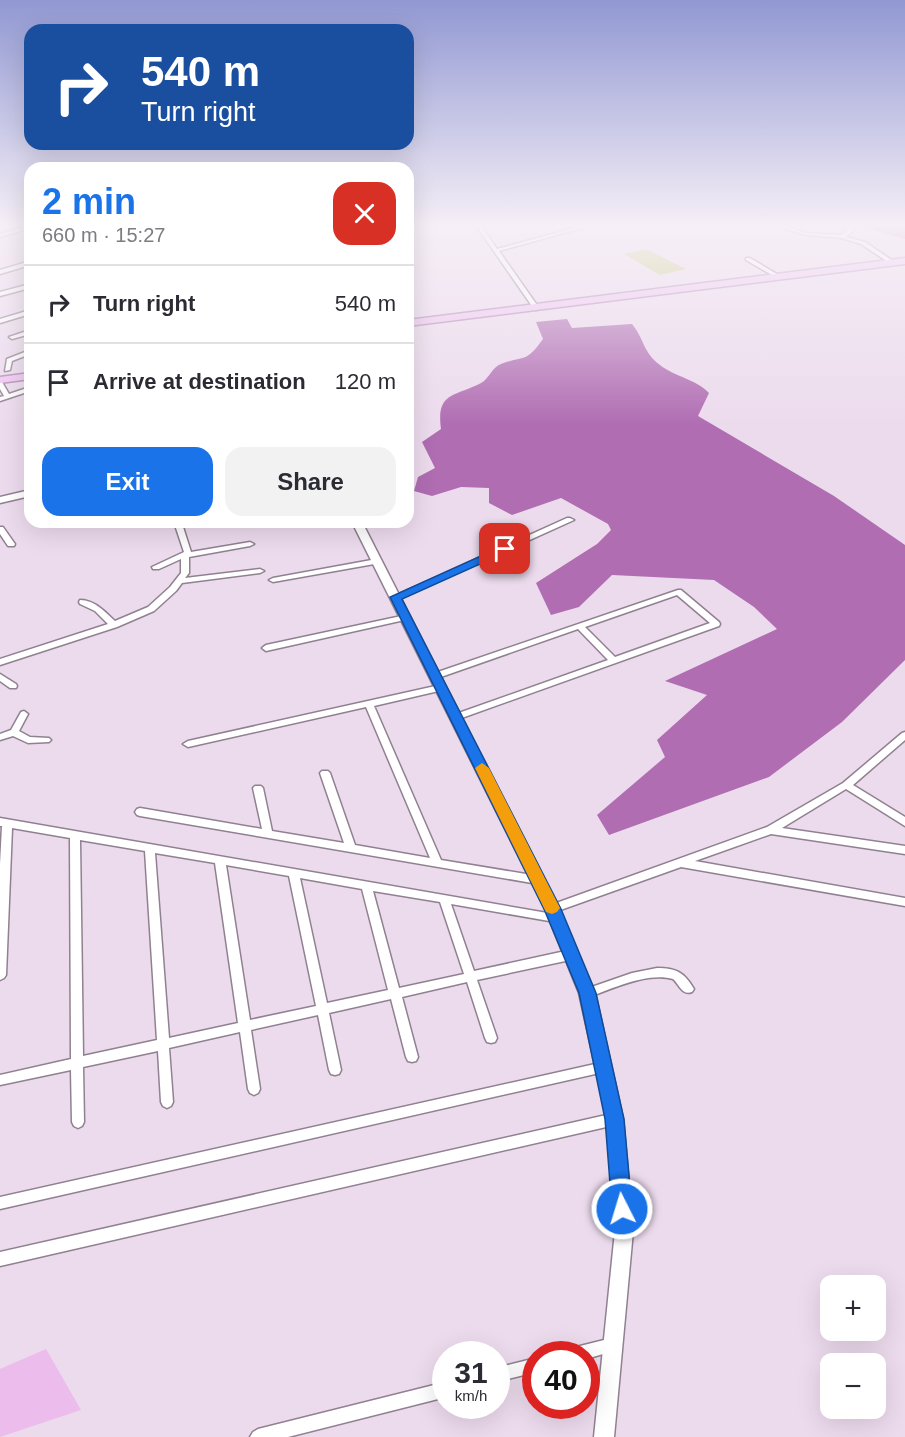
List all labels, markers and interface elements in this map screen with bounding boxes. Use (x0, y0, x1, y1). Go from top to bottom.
icon: right (42, 48, 120, 126)
text: 540 m (141, 48, 260, 95)
text: Turn right (141, 97, 256, 127)
text: 2 min (42, 181, 136, 222)
button: close (333, 182, 396, 245)
text: 660 m · 15:27 (42, 224, 165, 246)
icon: right (42, 288, 75, 321)
text: Turn right (93, 291, 195, 316)
text: 540 m (335, 291, 396, 316)
icon: arrive (42, 366, 75, 399)
text: Arrive at destination (93, 369, 306, 394)
text: 120 m (335, 369, 396, 394)
button: Exit (42, 447, 213, 516)
button: Share (225, 447, 396, 516)
pin (479, 523, 530, 574)
icon: arrive (488, 532, 521, 565)
position arrow (590, 1177, 654, 1241)
map controls (820, 1275, 886, 1419)
button: + (820, 1275, 886, 1341)
speed limit sign: 40 (522, 1341, 600, 1419)
button: − (820, 1353, 886, 1419)
text: 31 (454, 1356, 488, 1389)
text: km/h (455, 1387, 487, 1404)

